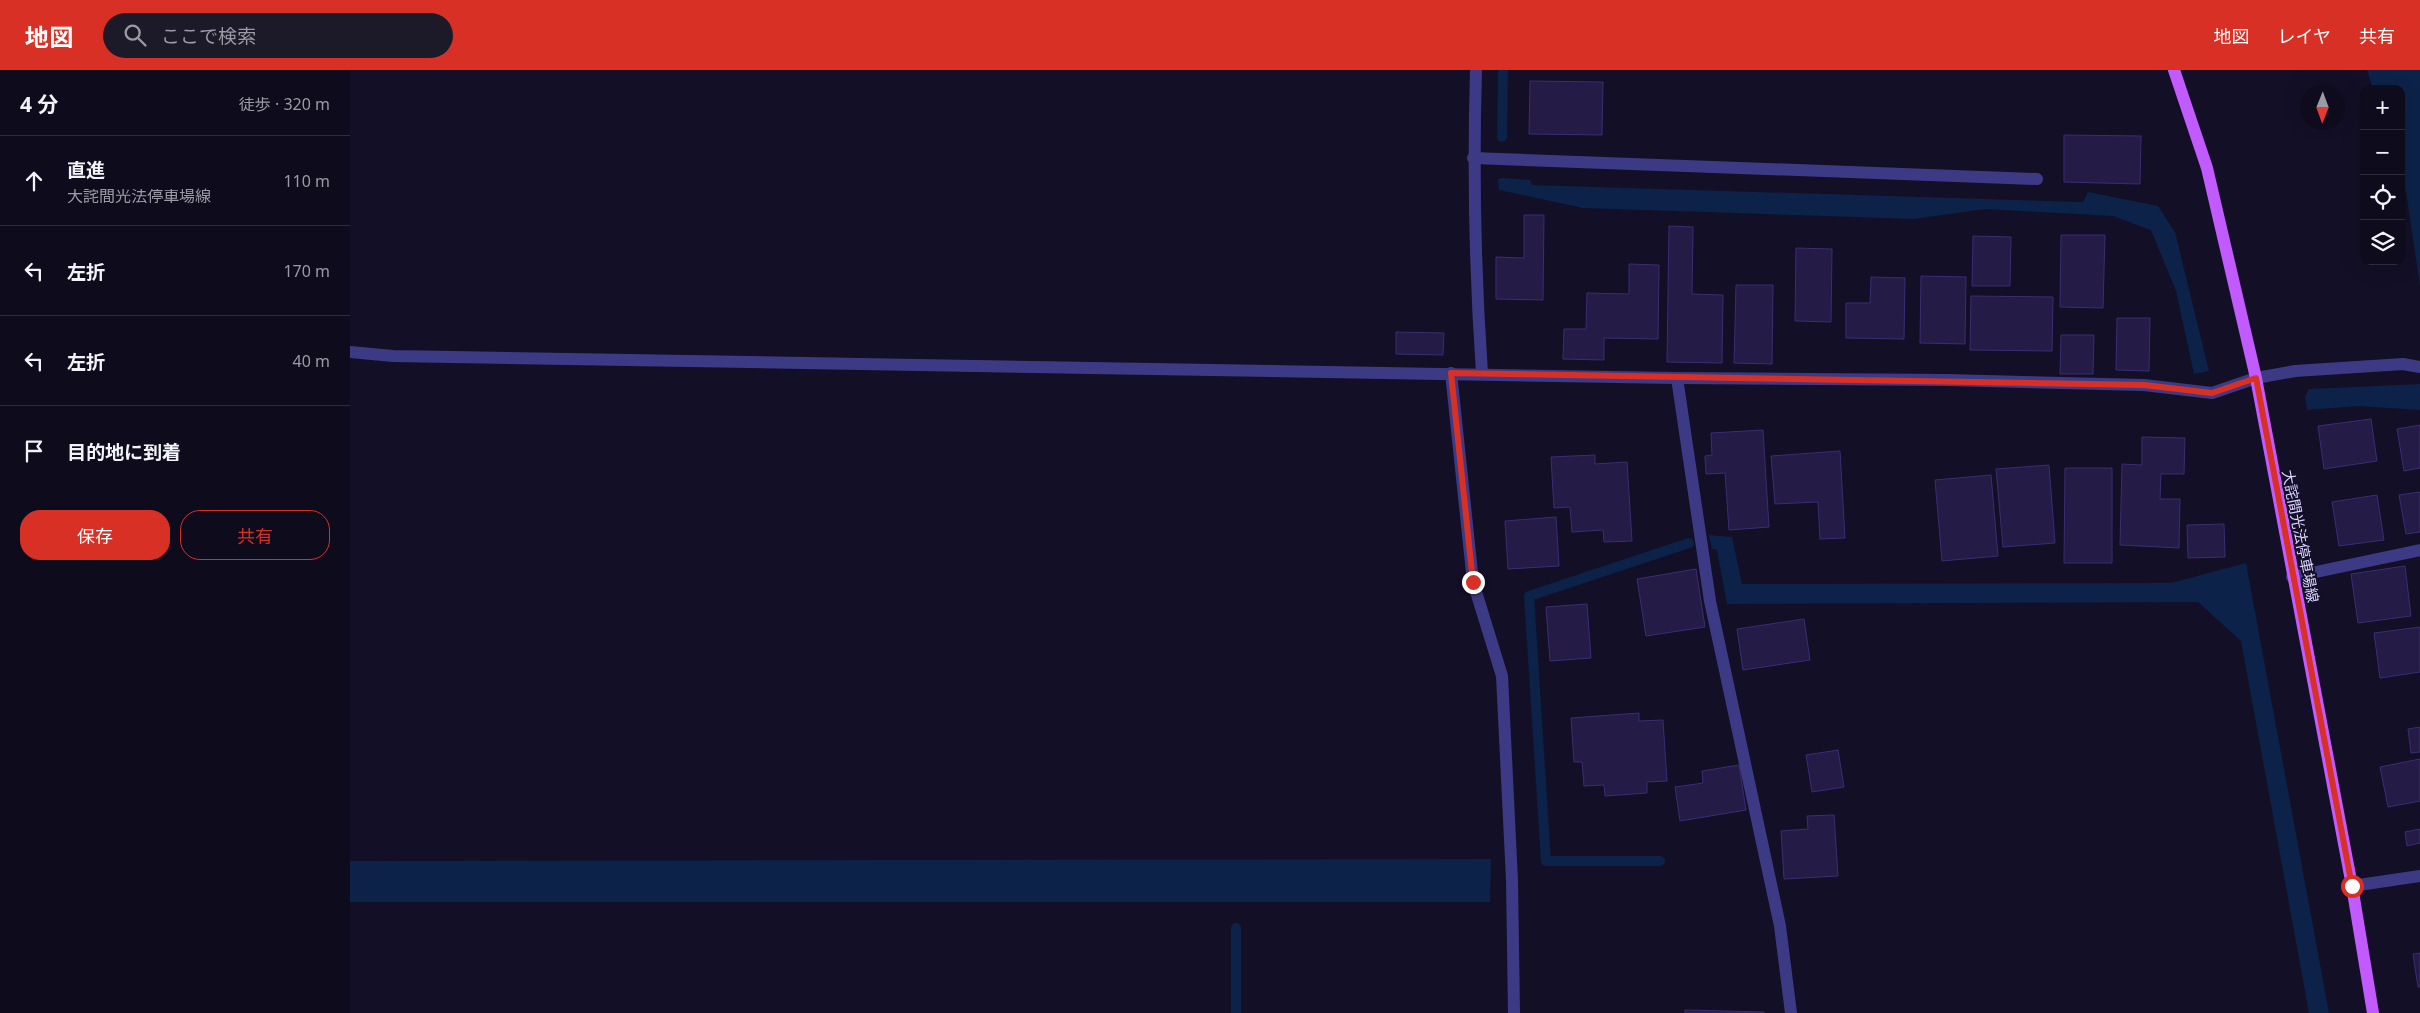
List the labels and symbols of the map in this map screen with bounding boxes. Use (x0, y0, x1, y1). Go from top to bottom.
north arrow (2300, 85, 2345, 130)
street label: 大詫間光法停車場線 (2278, 468, 2324, 604)
route end (1462, 571, 1485, 594)
route start (2341, 875, 2364, 898)

